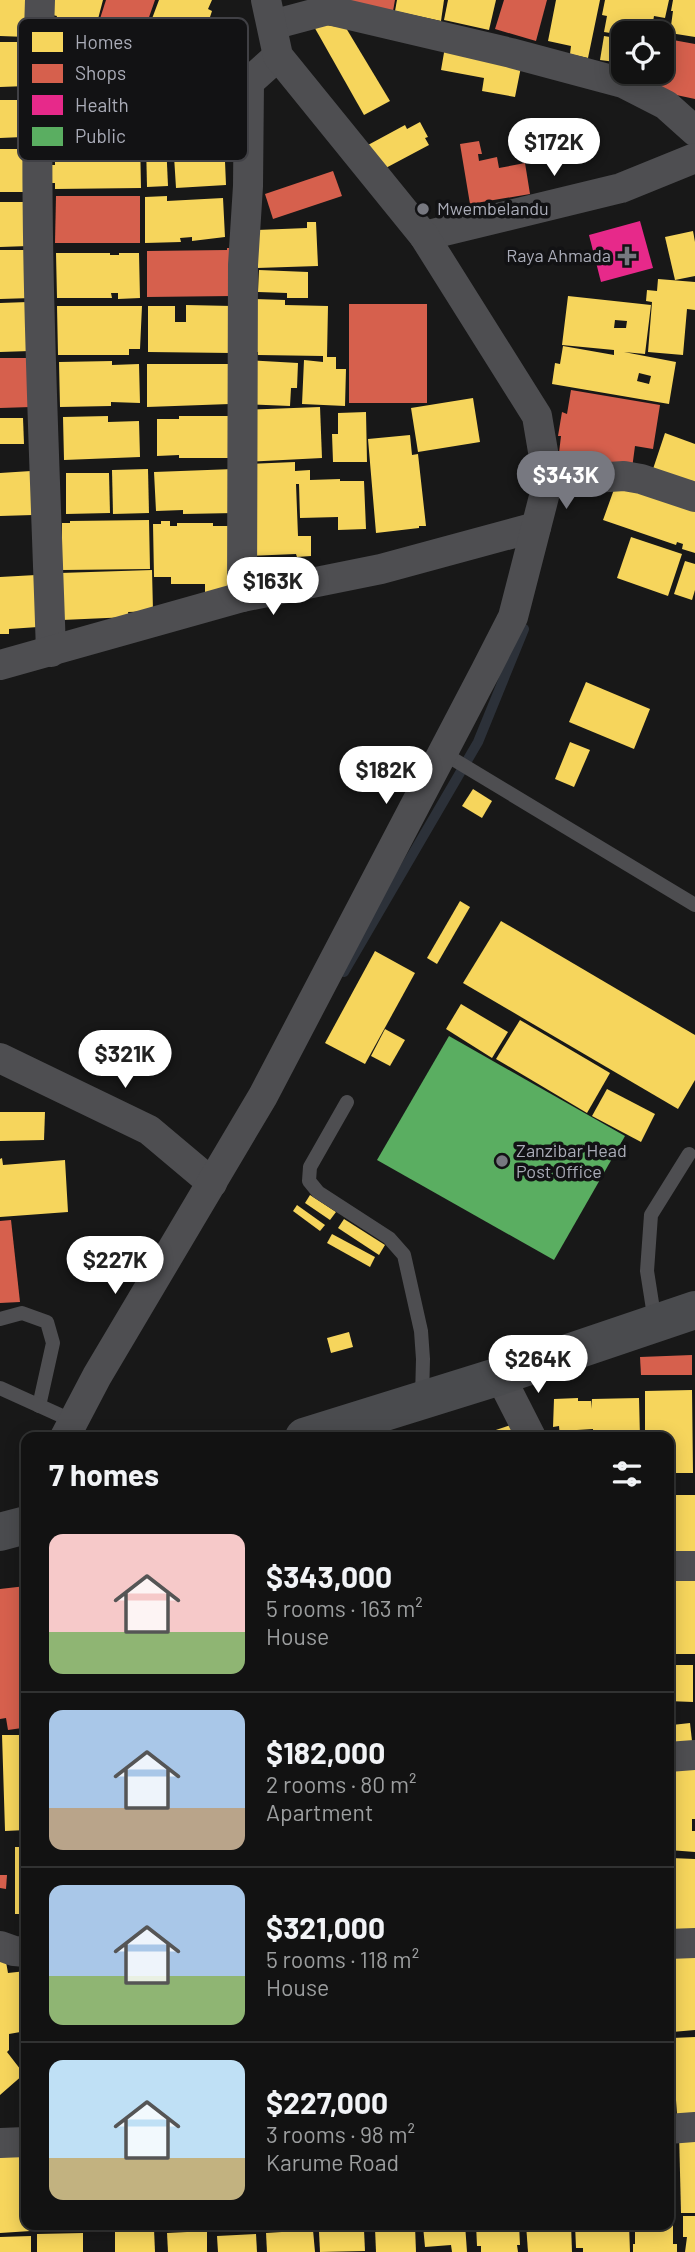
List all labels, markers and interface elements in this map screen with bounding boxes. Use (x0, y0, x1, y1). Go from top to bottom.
legend (18, 18, 248, 161)
map controls (611, 21, 674, 84)
button: locate (611, 21, 674, 84)
text: Homes (75, 30, 132, 53)
text: Shops (75, 61, 126, 84)
text: Health (75, 93, 129, 116)
pin: $172K (505, 118, 603, 178)
text: Public (75, 124, 126, 147)
text: $172K (524, 127, 584, 155)
place label: Mwembelandu (437, 197, 549, 219)
marker: Mwembelandu (415, 201, 431, 217)
place label: Raya Ahmada (506, 244, 611, 266)
marker: Raya Ahmada (617, 246, 637, 266)
pin: $343K (517, 452, 615, 511)
text: $343K (533, 460, 599, 488)
pin: $163K (224, 558, 322, 617)
text: $163K (243, 566, 303, 594)
pin: $182K (337, 746, 435, 806)
text: $182K (355, 755, 417, 783)
pin: $321K (76, 1030, 174, 1090)
text: $321K (95, 1039, 155, 1067)
place label: Zanzibar Head Post Office (516, 1139, 627, 1182)
marker: Zanzibar Head Post Office (494, 1153, 510, 1169)
pin: $227K (66, 1236, 164, 1296)
text: $227K (83, 1245, 147, 1273)
pin: $264K (489, 1336, 587, 1395)
text: $264K (505, 1344, 571, 1372)
icon: filters (608, 1455, 646, 1493)
text: 7 homes (49, 1456, 159, 1492)
text: $343,000 (266, 1558, 392, 1594)
icon: home (105, 1562, 189, 1646)
text: 5 rooms · 163 m² (266, 1594, 423, 1622)
text: House (266, 1622, 329, 1650)
text: $182,000 (266, 1734, 385, 1770)
icon: home (105, 1738, 189, 1822)
text: 2 rooms · 80 m² (266, 1770, 416, 1798)
text: Apartment (266, 1798, 373, 1826)
text: $321,000 (266, 1909, 385, 1945)
icon: home (105, 1913, 189, 1997)
text: 5 rooms · 118 m² (266, 1945, 419, 1973)
text: House (266, 1973, 329, 2001)
text: $227,000 (266, 2084, 388, 2120)
icon: home (105, 2088, 189, 2172)
text: 3 rooms · 98 m² (266, 2120, 415, 2148)
text: Karume Road (266, 2148, 399, 2176)

